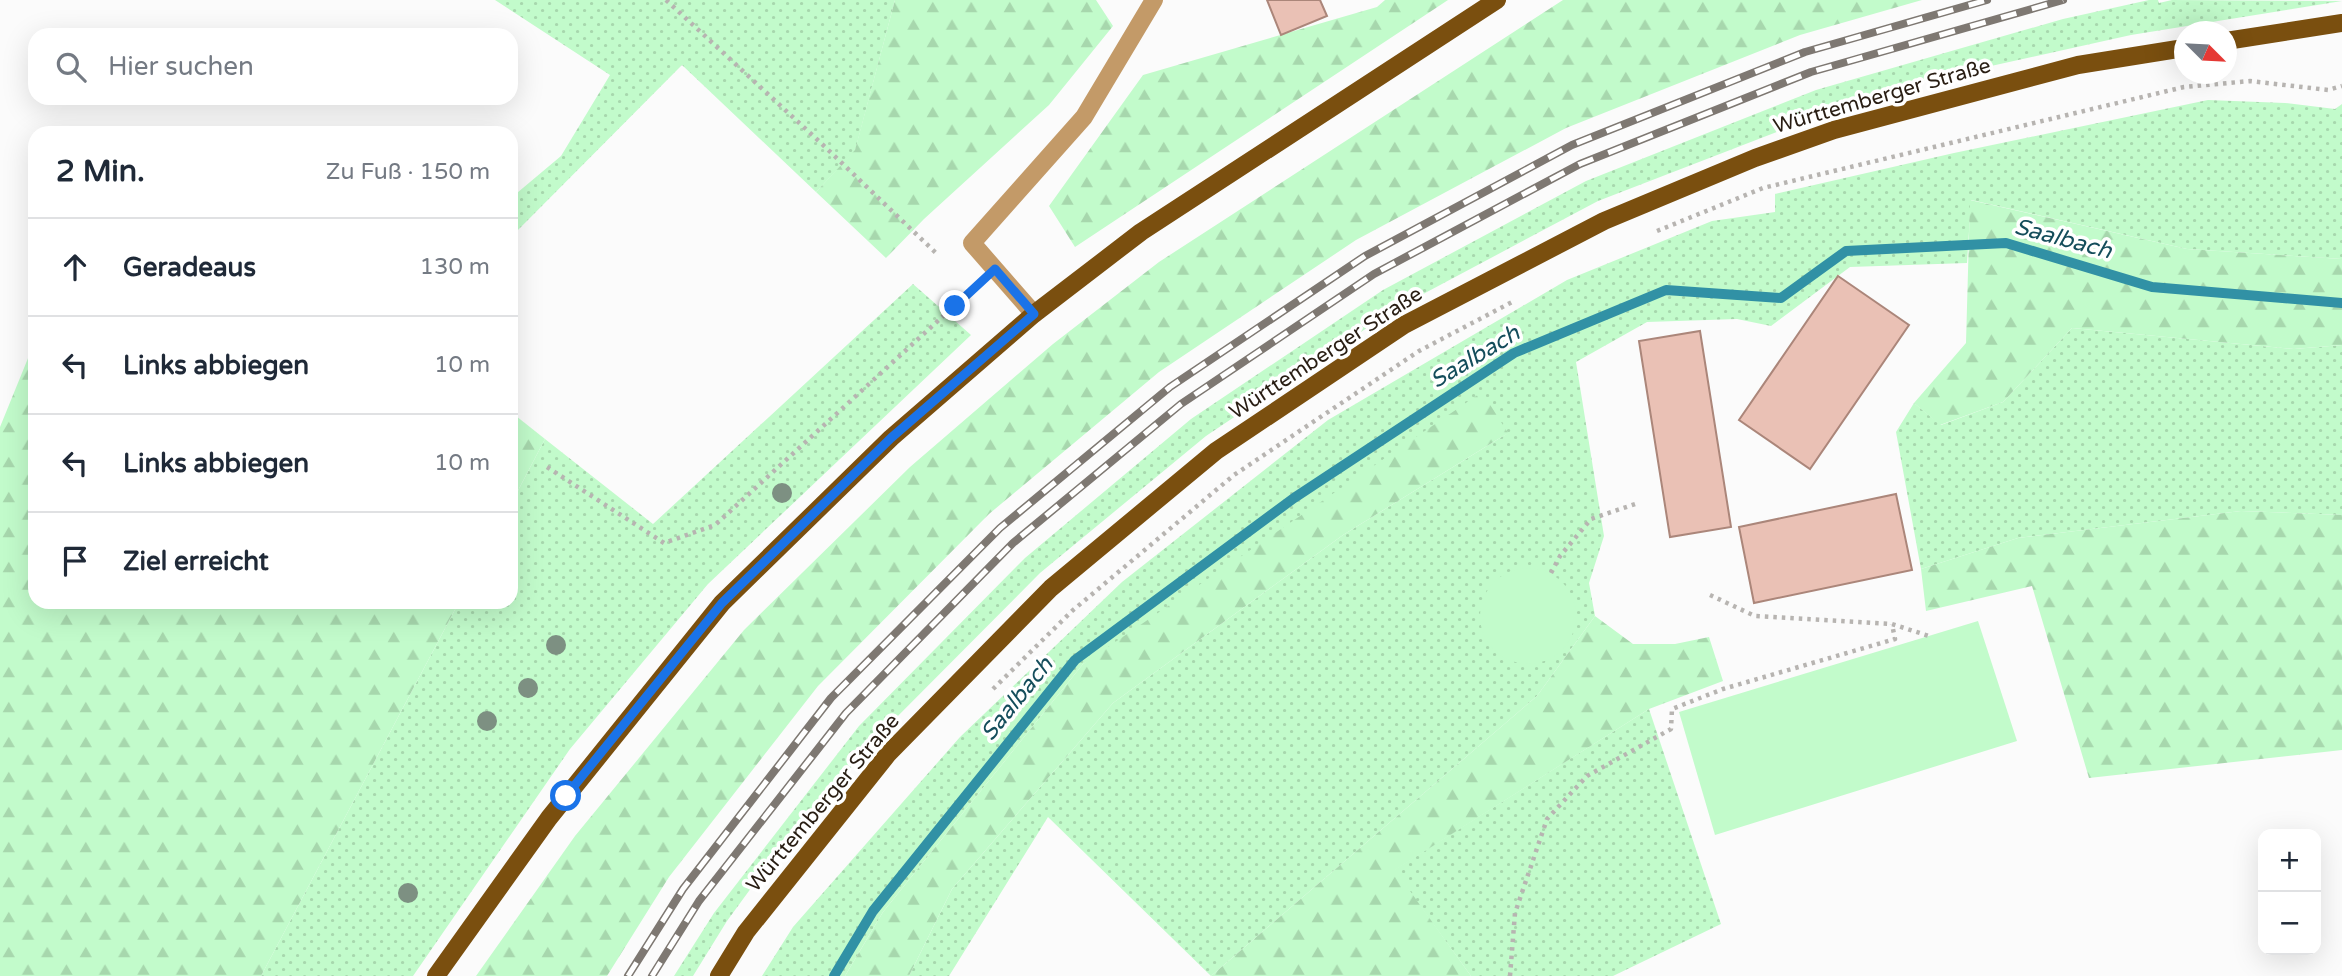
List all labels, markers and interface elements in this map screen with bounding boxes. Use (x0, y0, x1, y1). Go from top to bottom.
north arrow (2174, 21, 2237, 84)
search box (28, 28, 518, 105)
icon: search (52, 48, 90, 86)
text: Hier suchen (108, 51, 254, 82)
street label: Württemberger Straße (1771, 53, 1994, 139)
text: 2 Min. (56, 153, 145, 190)
text: Zu Fuß · 150 m (326, 158, 490, 186)
water label: Saalbach (2011, 213, 2116, 266)
icon: ahead (56, 248, 94, 286)
text: Geradeaus (123, 252, 256, 283)
text: 130 m (420, 253, 490, 281)
street label: Württemberger Straße (1225, 281, 1427, 425)
route end (939, 290, 970, 321)
water label: Saalbach (1425, 319, 1526, 395)
icon: left (56, 346, 94, 384)
text: Links abbiegen (123, 350, 309, 381)
text: 10 m (434, 351, 490, 379)
icon: left (56, 444, 94, 482)
text: Links abbiegen (123, 448, 309, 479)
text: 10 m (434, 449, 490, 477)
icon: arrive (56, 542, 94, 580)
text: Ziel erreicht (123, 546, 269, 577)
water label: Saalbach (975, 651, 1060, 746)
street label: Württemberger Straße (741, 709, 905, 897)
route start (550, 780, 581, 811)
map controls (2258, 829, 2321, 955)
button: + (2258, 829, 2321, 892)
button: − (2258, 892, 2321, 955)

